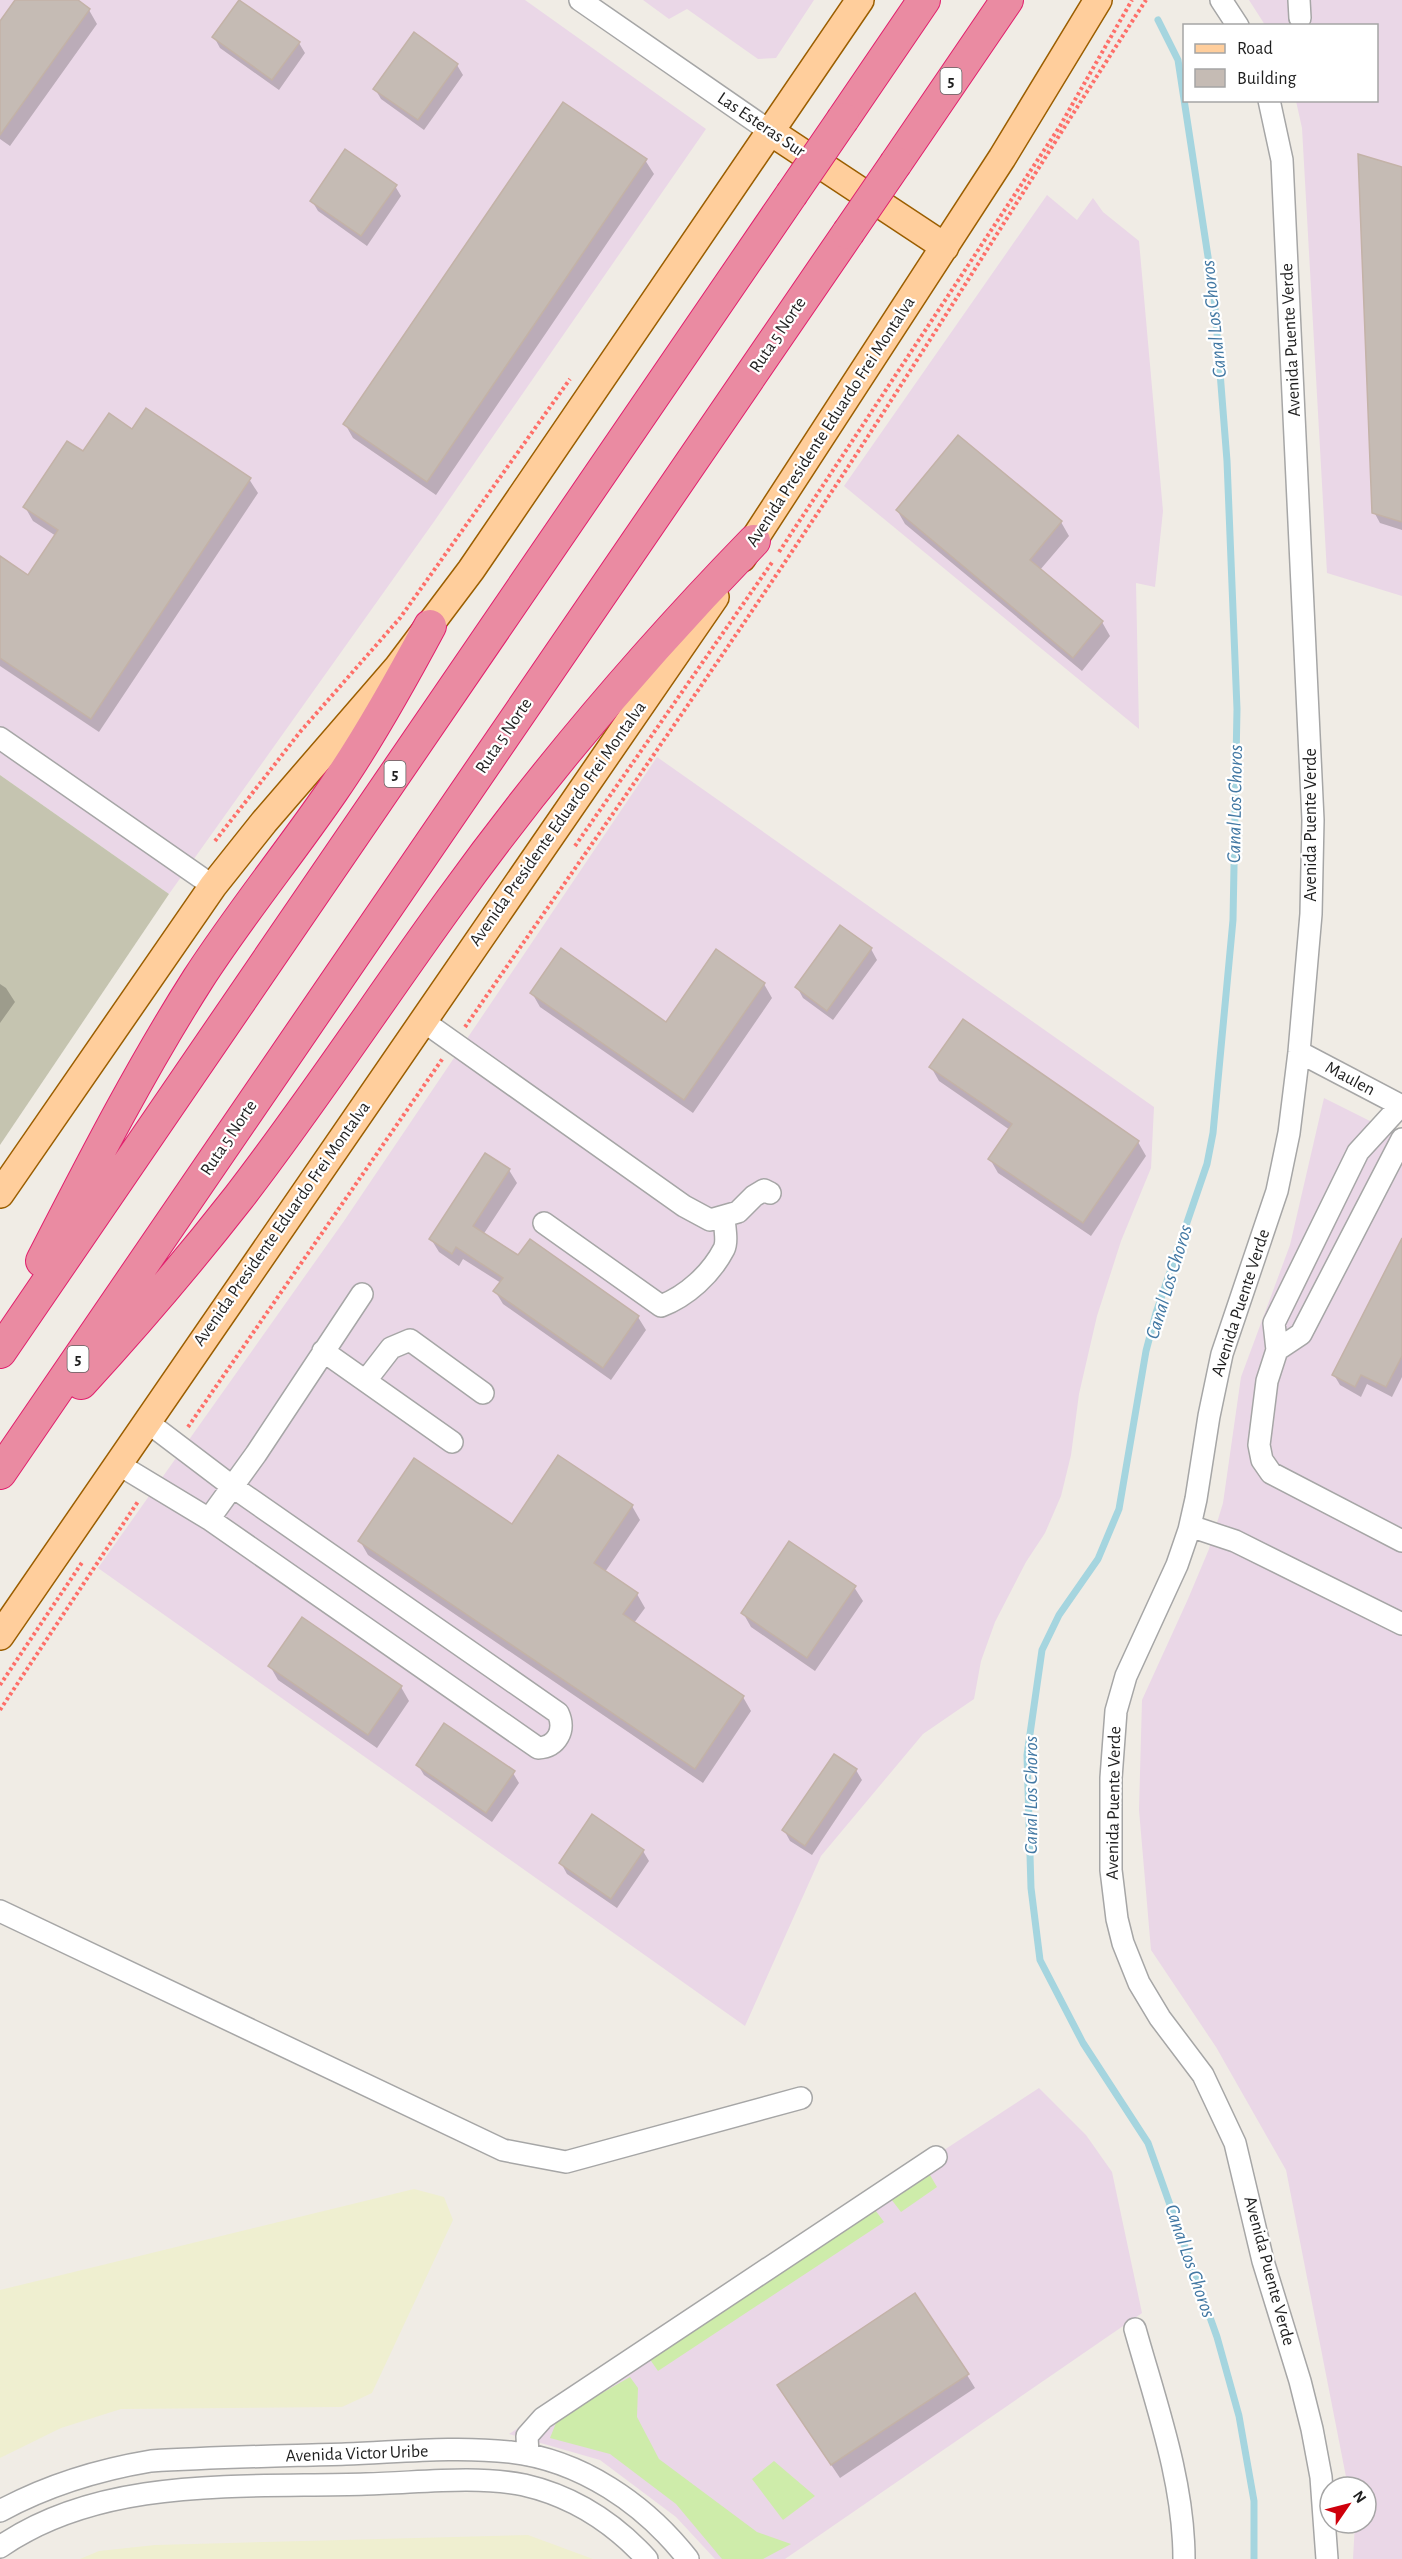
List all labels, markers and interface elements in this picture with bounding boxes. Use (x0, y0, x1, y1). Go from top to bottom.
legend (1183, 24, 1378, 102)
text: Road (1237, 40, 1273, 58)
road number: 5 (940, 68, 962, 94)
text: Building (1237, 70, 1297, 88)
street label: Las Esteras Sur (714, 89, 808, 161)
water label: Canal Los Choros (1198, 259, 1230, 379)
street label: Avenida Puente Verde (1278, 263, 1304, 417)
street label: Avenida Presidente Eduardo Frei Montalva (743, 294, 919, 550)
street label: Ruta 5 Norte (746, 294, 810, 376)
street label: Ruta 5 Norte (472, 695, 536, 777)
street label: Avenida Presidente Eduardo Frei Montalva (466, 698, 650, 950)
water label: Canal Los Choros (1224, 744, 1246, 863)
street label: Avenida Puente Verde (1302, 748, 1320, 902)
road number: 5 (384, 761, 406, 787)
street label: Maulen (1322, 1058, 1378, 1100)
street label: Ruta 5 Norte (197, 1097, 261, 1179)
street label: Avenida Presidente Eduardo Frei Montalva (190, 1098, 374, 1350)
water label: Canal Los Choros (1142, 1222, 1196, 1341)
street label: Avenida Puente Verde (1209, 1227, 1273, 1379)
road number: 5 (68, 1346, 88, 1372)
street label: Avenida Puente Verde (1104, 1726, 1124, 1880)
water label: Canal Los Choros (1021, 1735, 1041, 1854)
street label: Avenida Puente Verde (1240, 2194, 1298, 2348)
water label: Canal Los Choros (1161, 2202, 1219, 2321)
street label: Avenida Victor Uribe (285, 2443, 429, 2465)
north arrow (1318, 2475, 1378, 2535)
text: N (1350, 2488, 1369, 2506)

